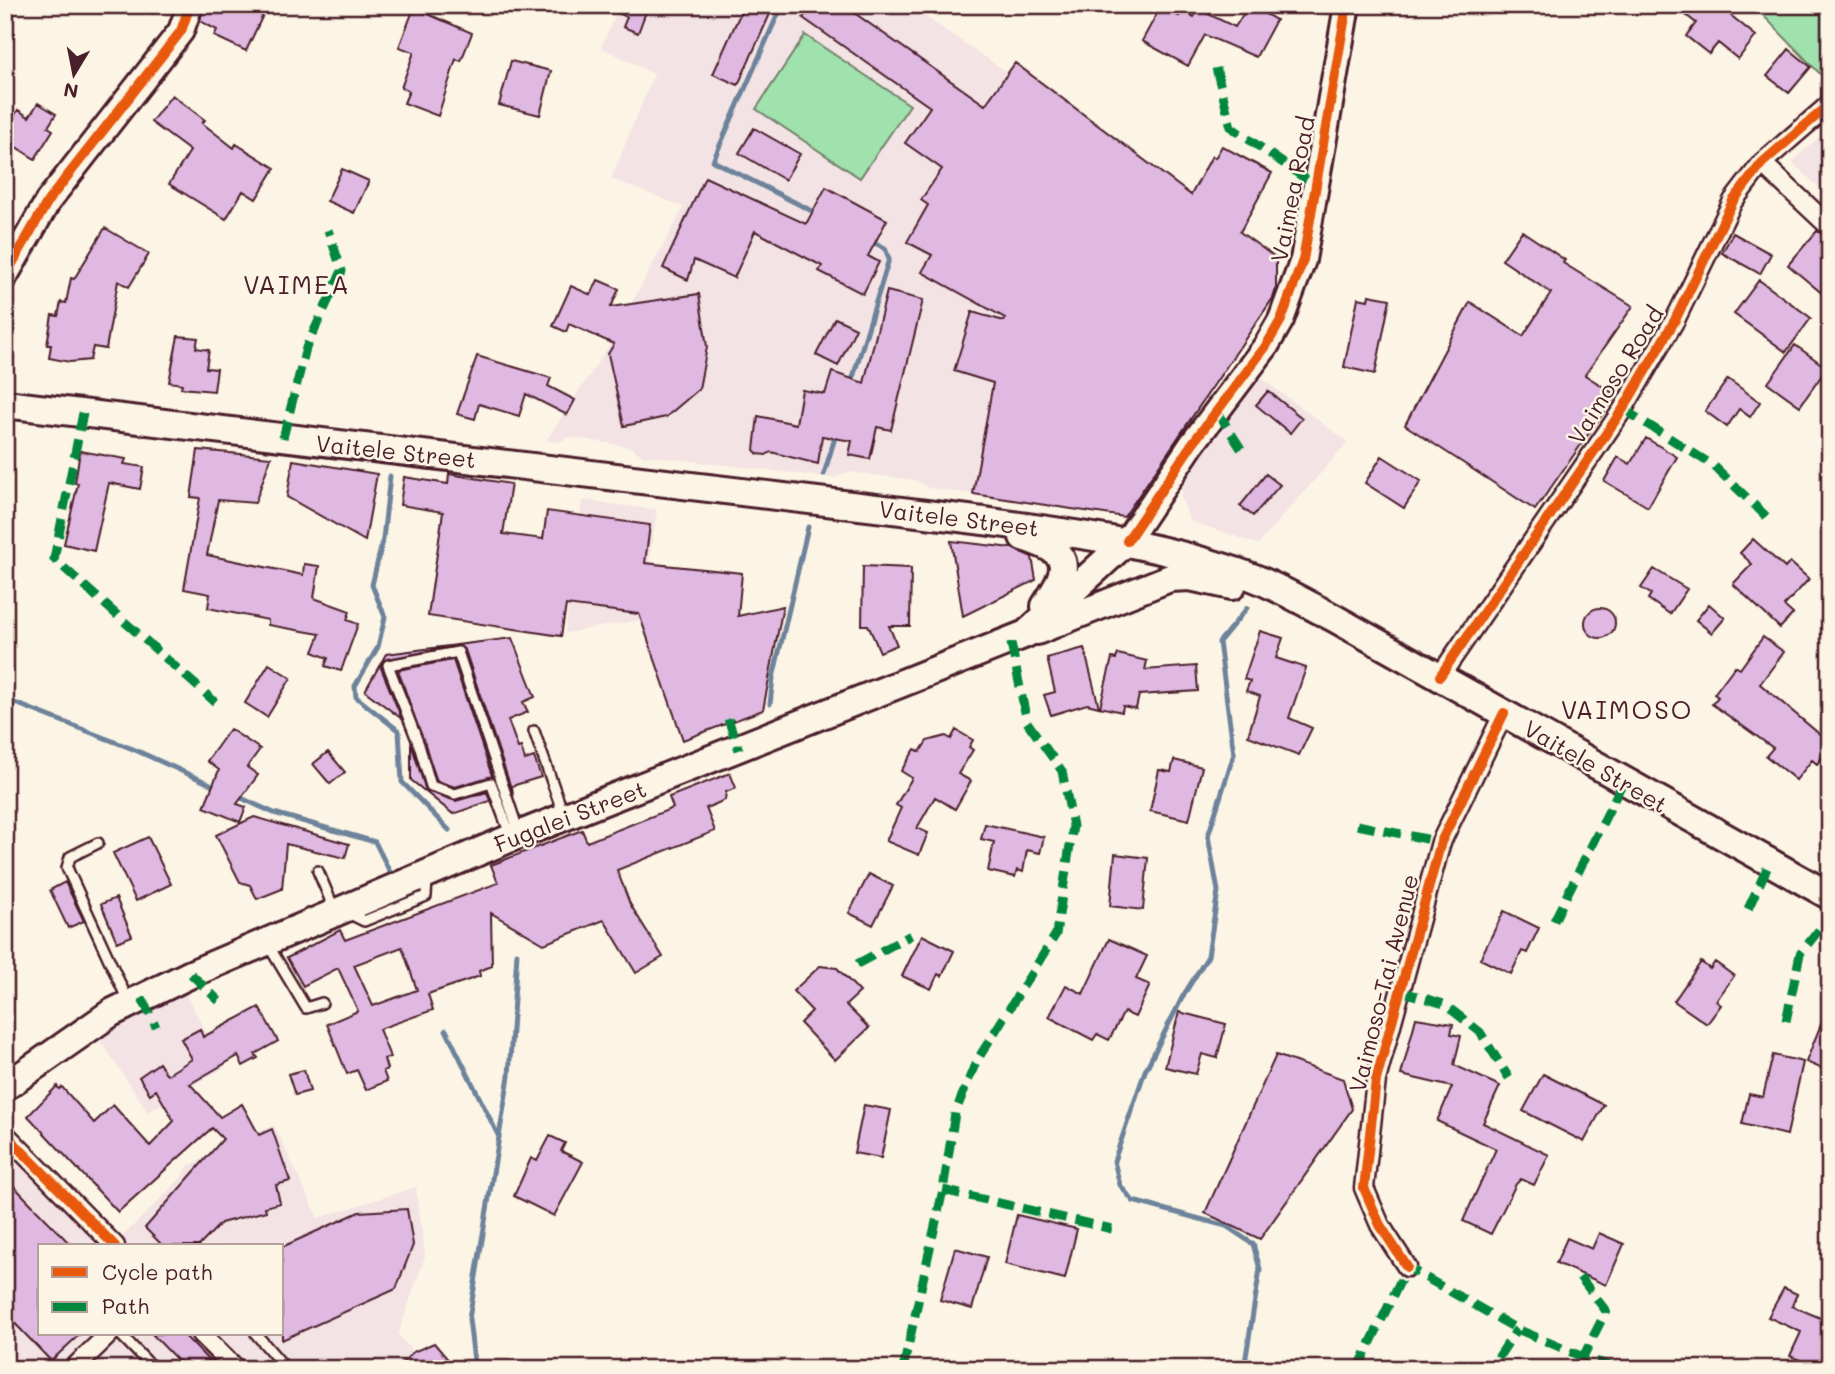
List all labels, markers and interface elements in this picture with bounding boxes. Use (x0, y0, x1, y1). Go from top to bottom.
north arrow (38, 38, 108, 108)
text: N (62, 78, 80, 105)
street label: Vaimea Road (1263, 114, 1321, 264)
district label: VAIMEA (243, 267, 351, 301)
street label: Vaimoso Road (1561, 300, 1669, 450)
street label: Vaitele Street (314, 428, 478, 474)
street label: Vaitele Street (877, 493, 1041, 543)
district label: VAIMOSO (1561, 692, 1693, 726)
street label: Vaitele Street (1519, 713, 1673, 819)
street label: Fugalei Street (490, 773, 650, 859)
street label: Vaimoso-Tai Avenue (1341, 871, 1425, 1095)
legend (38, 1244, 284, 1336)
text: Cycle path (102, 1258, 212, 1285)
text: Path (102, 1292, 149, 1319)

